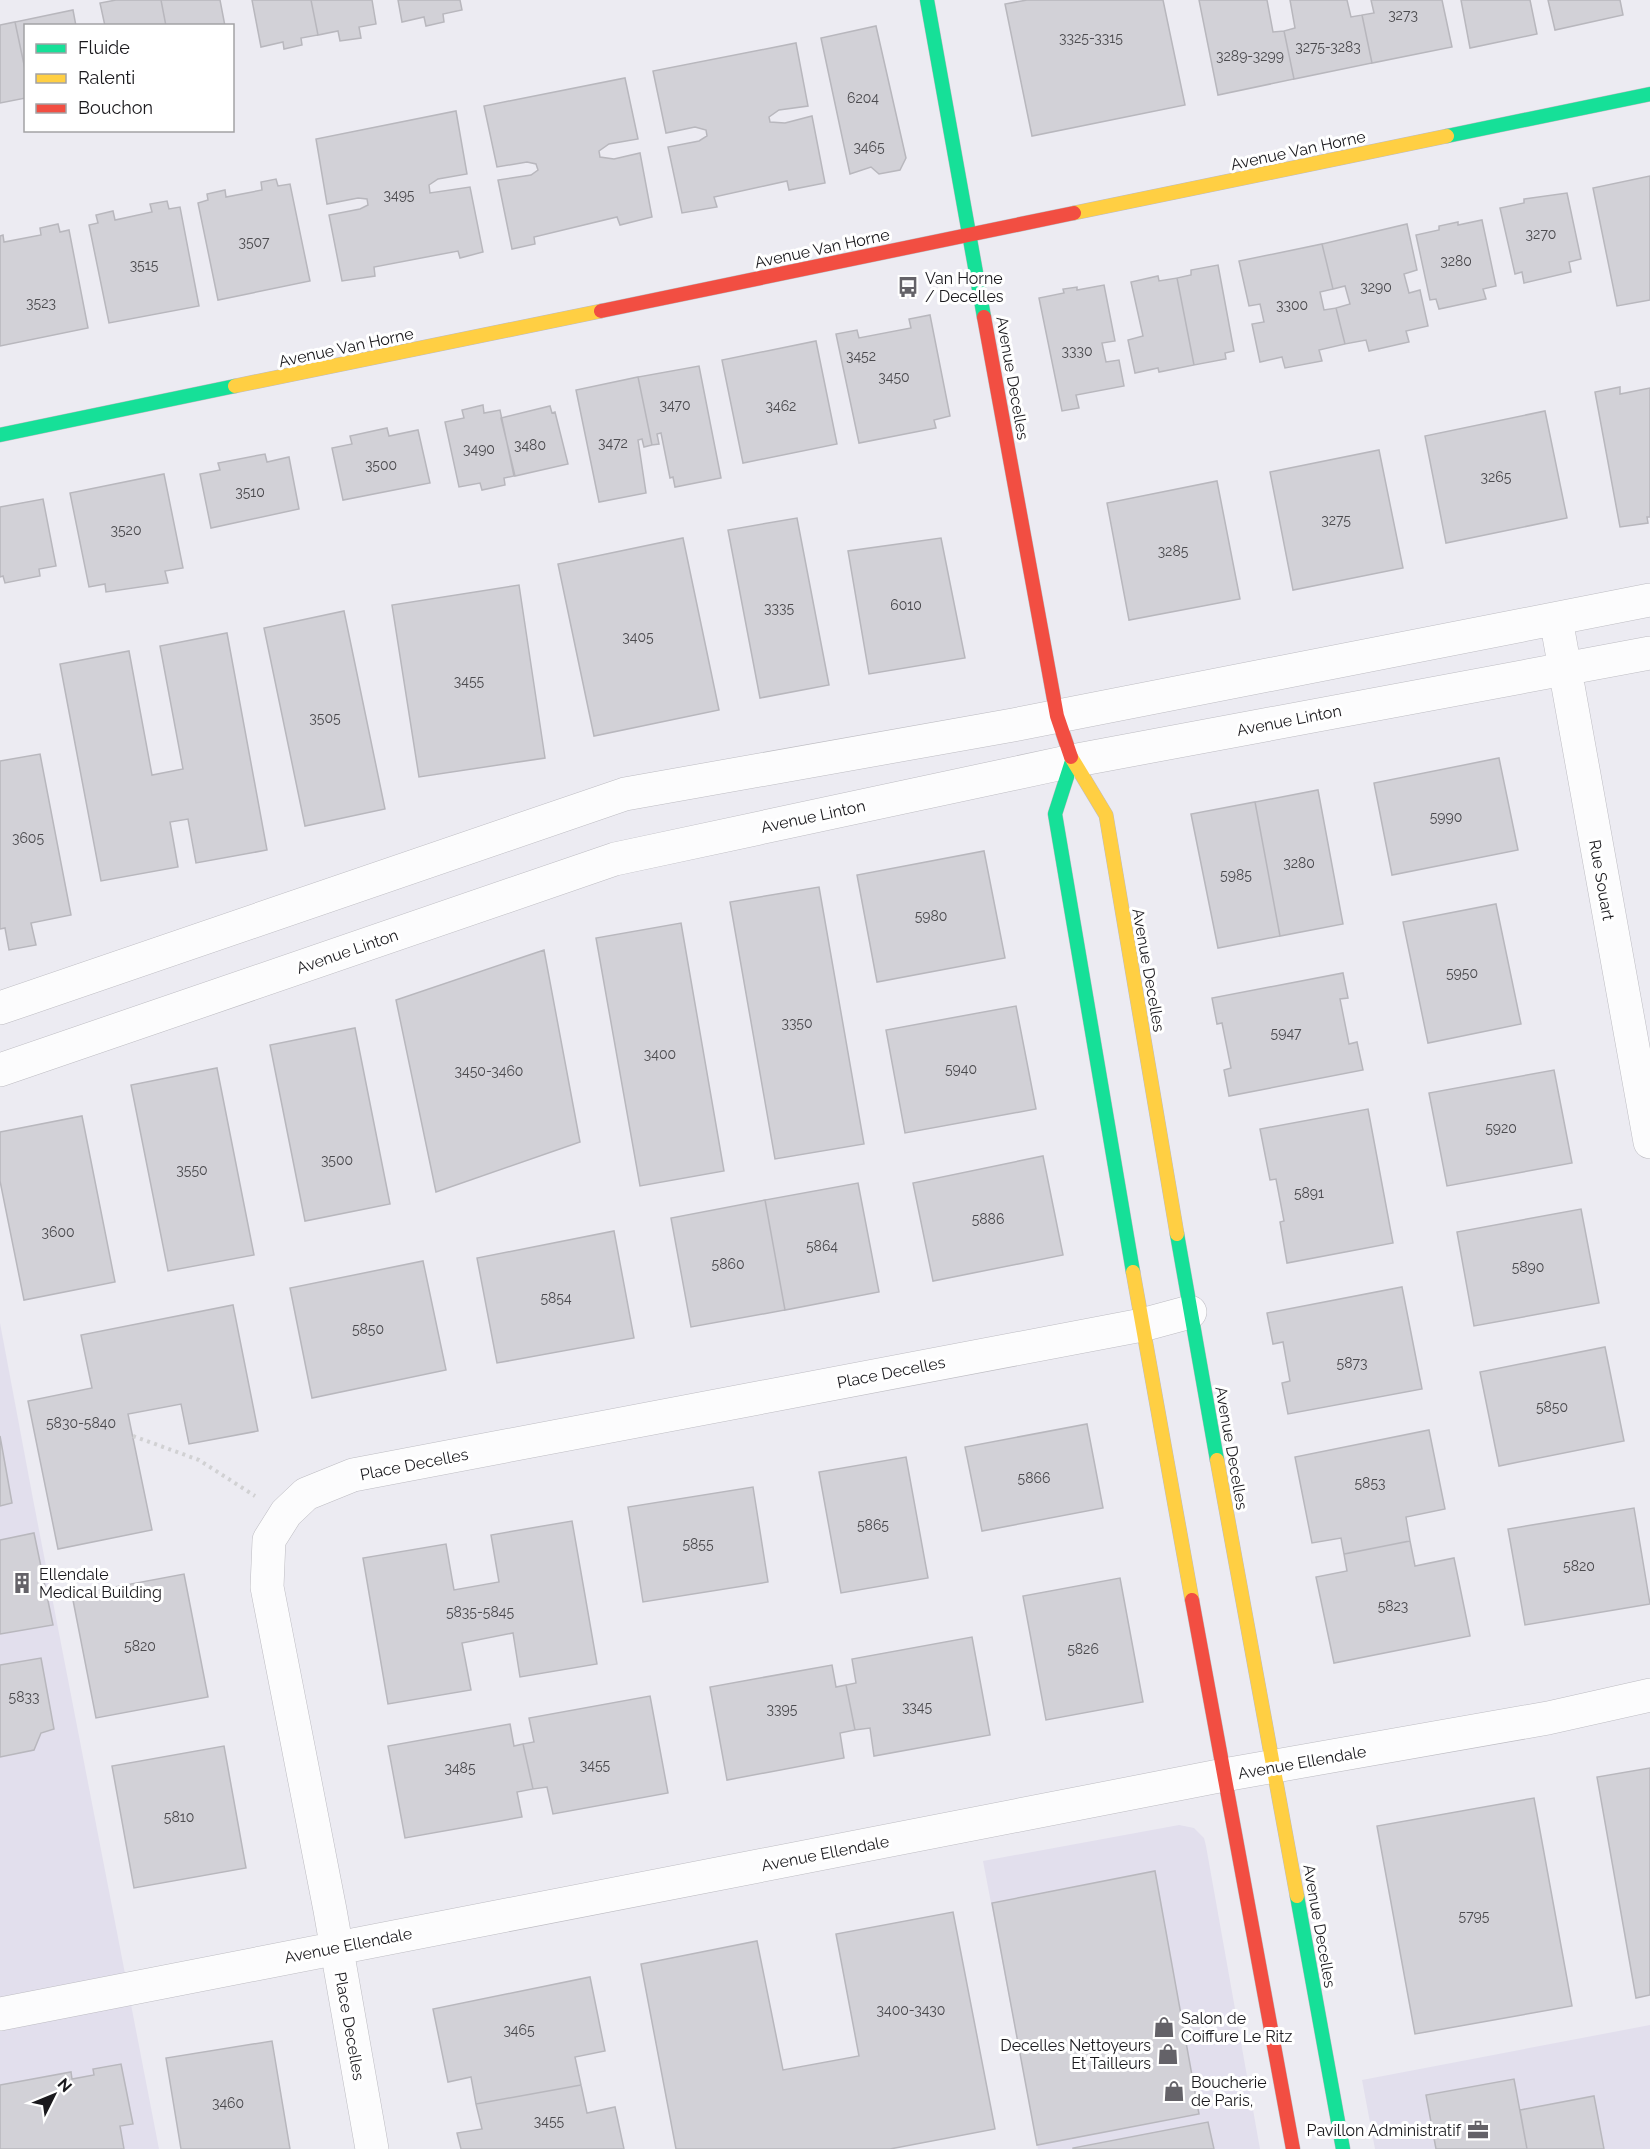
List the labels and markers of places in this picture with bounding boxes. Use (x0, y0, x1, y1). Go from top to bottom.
place label: Van Horne / Decelles (925, 269, 1004, 306)
bus stop icon: Van Horne / Decelles (896, 275, 920, 299)
place label: Ellendale Medical Building (39, 1565, 162, 1602)
building icon: Ellendale Medical Building (10, 1571, 34, 1595)
place label: Salon de Coiffure Le Ritz (1181, 2009, 1292, 2046)
shop icon: Salon de Coiffure Le Ritz (1152, 2015, 1176, 2039)
place label: Decelles Nettoyeurs Et Tailleurs (1000, 2036, 1151, 2073)
shop icon: Decelles Nettoyeurs Et Tailleurs (1156, 2042, 1180, 2066)
place label: Boucherie de Paris, (1191, 2073, 1267, 2110)
shop icon: Boucherie de Paris, (1162, 2079, 1186, 2103)
office icon: Pavillon Administratif (1466, 2118, 1490, 2142)
place label: Pavillon Administratif (1307, 2121, 1462, 2140)

